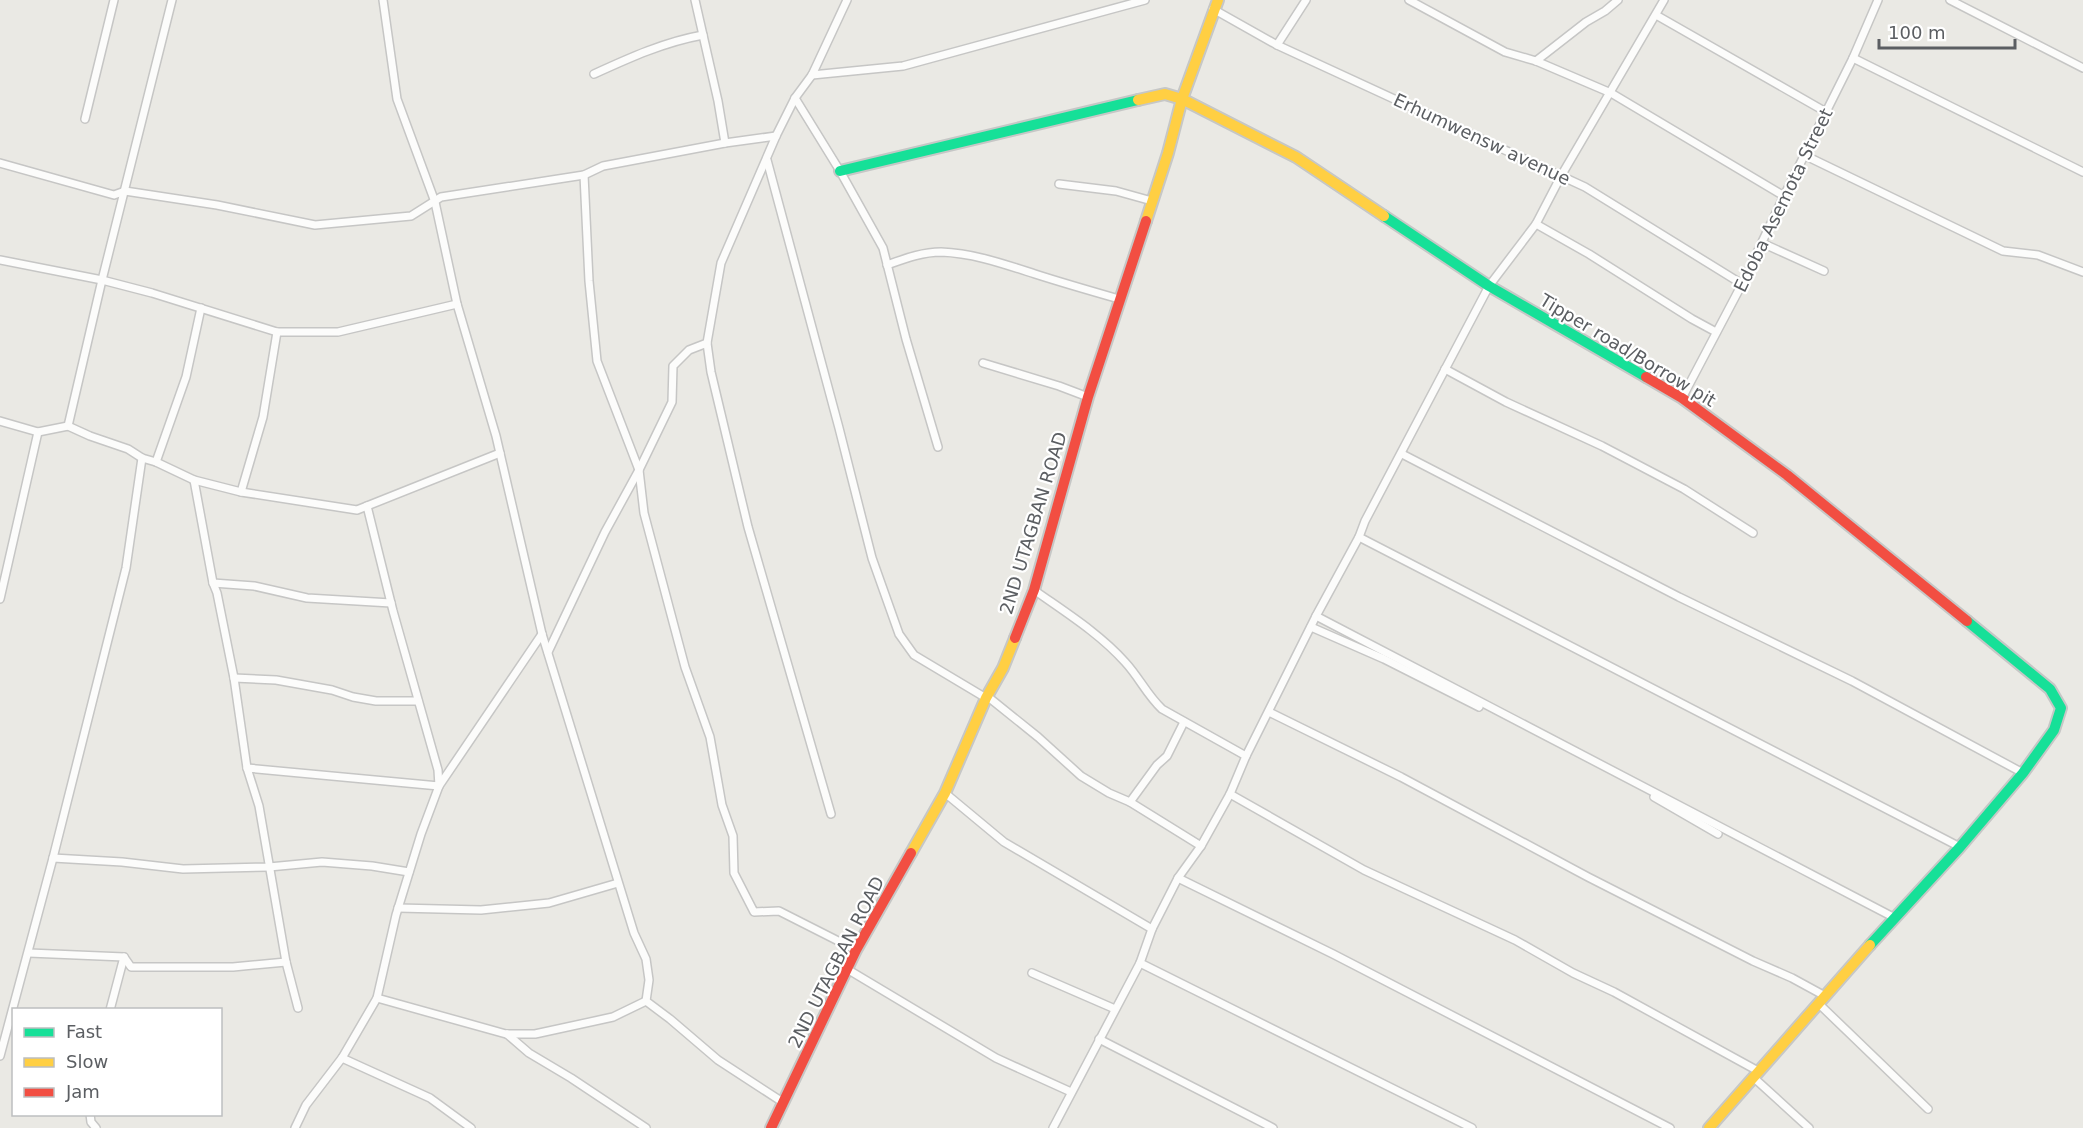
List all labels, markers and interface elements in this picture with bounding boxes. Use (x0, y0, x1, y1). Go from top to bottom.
scale bar (1879, 12, 2016, 50)
text: 100 m (1888, 22, 1946, 43)
street label: Erhumwensw avenue (1390, 89, 1574, 189)
street label: Edoba Asemota Street (1729, 105, 1837, 295)
street label: Tipper road/Borrow pit (1535, 289, 1720, 411)
street label: 2ND UTAGBAN ROAD (995, 429, 1071, 617)
street label: 2ND UTAGBAN ROAD (784, 873, 888, 1051)
legend (12, 1008, 222, 1116)
text: Fast (66, 1021, 102, 1042)
text: Slow (66, 1051, 108, 1072)
text: Jam (65, 1081, 100, 1102)

